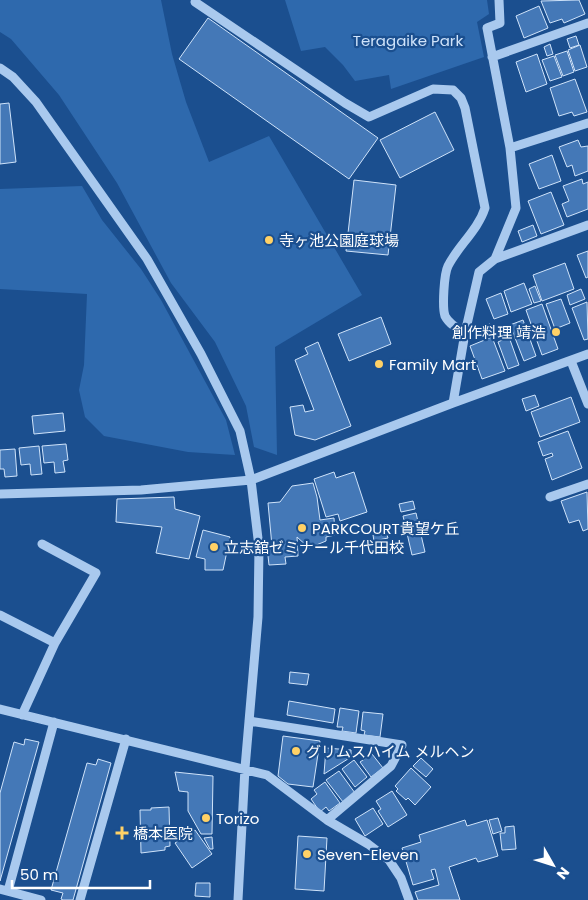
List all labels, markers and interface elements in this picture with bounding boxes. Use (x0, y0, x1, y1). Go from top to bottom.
park label: Teragaike Park (353, 30, 463, 51)
place label: 寺ヶ池公園庭球場 (279, 230, 399, 251)
marker: 寺ヶ池公園庭球場 (263, 234, 275, 246)
place label: 創作料理 靖浩 (452, 322, 546, 343)
marker: 創作料理 靖浩 (550, 326, 562, 338)
place label: Family Mart (389, 354, 476, 375)
marker: Family Mart (373, 358, 385, 370)
place label: PARKCOURT貴望ケ丘 (312, 518, 460, 539)
marker: PARKCOURT貴望ケ丘 (296, 522, 308, 534)
place label: 立志舘ゼミナール千代田校 (224, 537, 404, 558)
marker: 立志舘ゼミナール千代田校 (208, 541, 220, 553)
place label: グリムスハイム メルヘン (306, 741, 474, 762)
marker: グリムスハイム メルヘン (290, 745, 302, 757)
place label: Torizo (216, 808, 259, 829)
marker: Torizo (200, 812, 212, 824)
place label: 橋本医院 (133, 823, 193, 844)
marker: 橋本医院 (115, 826, 129, 840)
north arrow (528, 840, 578, 890)
place label: Seven-Eleven (317, 844, 419, 865)
marker: Seven-Eleven (301, 848, 313, 860)
scale bar (12, 858, 150, 890)
text: N (552, 863, 574, 884)
text: 50 m (20, 864, 58, 885)

